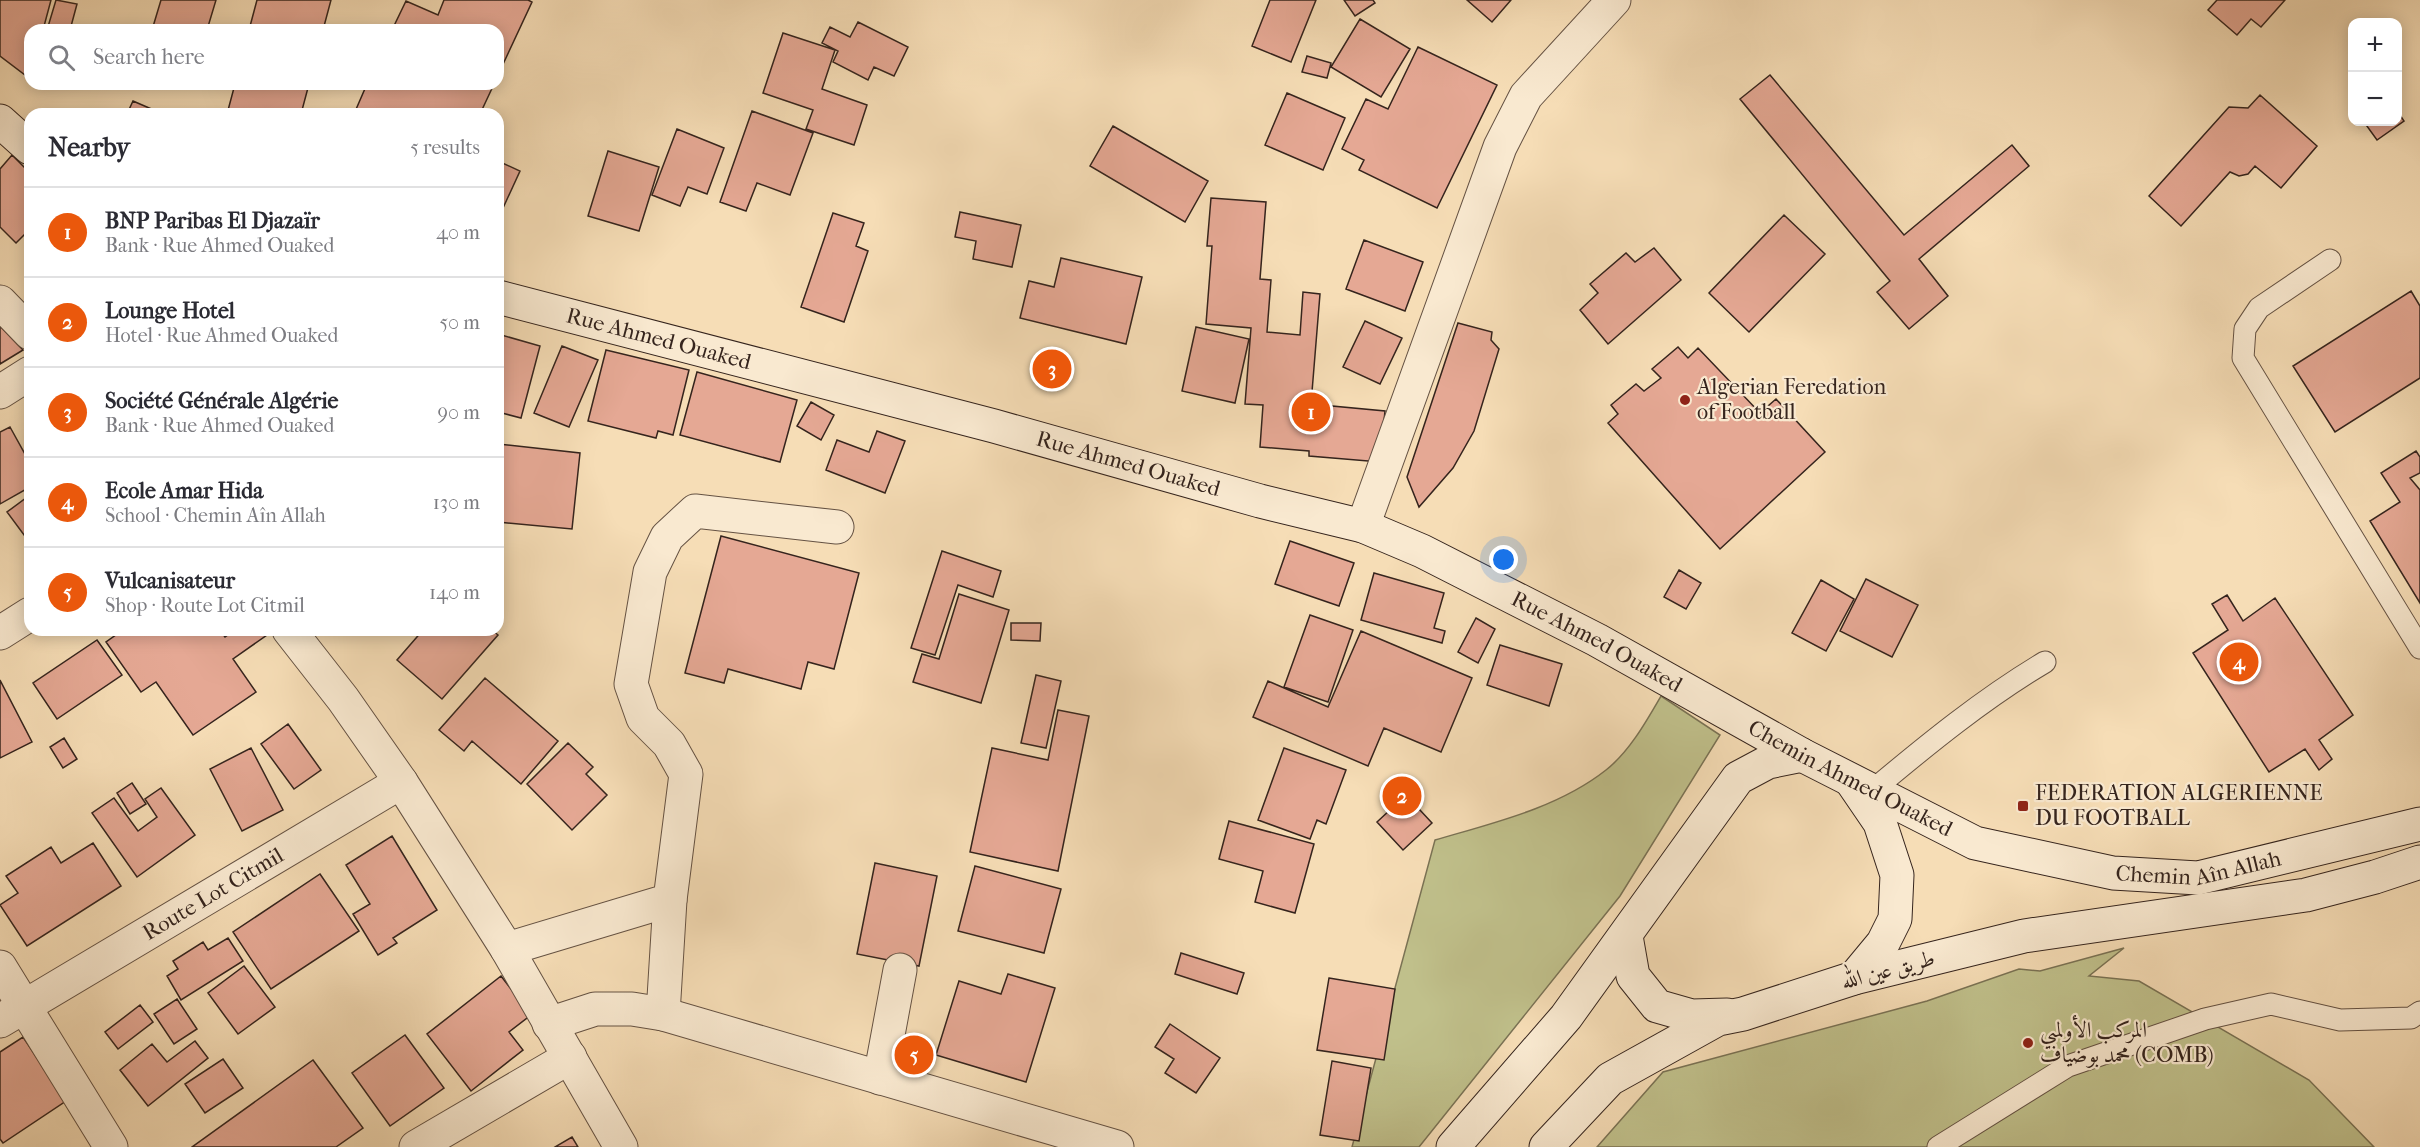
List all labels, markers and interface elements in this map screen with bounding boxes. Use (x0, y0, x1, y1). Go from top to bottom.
map controls (2348, 18, 2402, 126)
button: + (2348, 18, 2402, 72)
search box (24, 24, 504, 90)
icon: search (45, 41, 78, 74)
text: Search here (93, 44, 205, 70)
button: − (2348, 72, 2402, 126)
text: Nearby (48, 132, 130, 163)
text: 5 results (410, 136, 480, 159)
text: BNP Paribas El Djazaïr (105, 208, 320, 234)
text: 1 (64, 221, 71, 244)
text: 40 m (436, 221, 480, 244)
text: Bank · Rue Ahmed Ouaked (105, 234, 334, 257)
text: Lounge Hotel (105, 298, 235, 324)
street label: Rue Ahmed Ouaked (563, 302, 755, 376)
text: 2 (62, 311, 73, 334)
text: 50 m (439, 311, 480, 334)
text: Hotel · Rue Ahmed Ouaked (105, 324, 338, 347)
pin: 3 (1032, 346, 1072, 392)
place label: Algerian Feredation of Football (1696, 374, 1886, 425)
text: Société Générale Algérie (105, 388, 338, 414)
pin: 1 (1292, 390, 1330, 434)
marker: Algerian Feredation of Football (1678, 393, 1692, 407)
text: 3 (63, 401, 72, 424)
text: 90 m (438, 401, 480, 424)
text: Bank · Rue Ahmed Ouaked (105, 414, 334, 437)
street label: Rue Ahmed Ouaked (1033, 426, 1224, 502)
text: Ecole Amar Hida (105, 478, 263, 504)
text: 4 (62, 491, 73, 514)
text: 130 m (433, 491, 480, 514)
text: School · Chemin Aîn Allah (105, 504, 326, 527)
your location (1489, 545, 1518, 574)
text: Vulcanisateur (105, 568, 235, 594)
text: 5 (63, 581, 72, 604)
text: 140 m (429, 581, 480, 604)
street label: Rue Ahmed Ouaked (1507, 586, 1688, 699)
text: Shop · Route Lot Citmil (105, 594, 305, 617)
pin: 4 (2220, 640, 2258, 684)
street label: Chemin Ahmed Ouaked (1744, 714, 1958, 843)
pin: 2 (1382, 774, 1422, 818)
place label: FEDERATION ALGERIENNE DU FOOTBALL (2035, 780, 2323, 831)
marker: FEDERATION ALGERIENNE DU FOOTBALL (2016, 799, 2030, 813)
street label: Route Lot Citmil (138, 842, 288, 946)
street label: Chemin Aîn Allah (2115, 845, 2284, 891)
street label: طريق عين الله (1837, 940, 1938, 996)
place label: المركب الأولمبي محمد بوضياف (COMB) (2040, 1014, 2214, 1068)
pin: 5 (894, 1032, 934, 1078)
marker: المركب الأولمبي محمد بوضياف (COMB) (2021, 1036, 2035, 1050)

